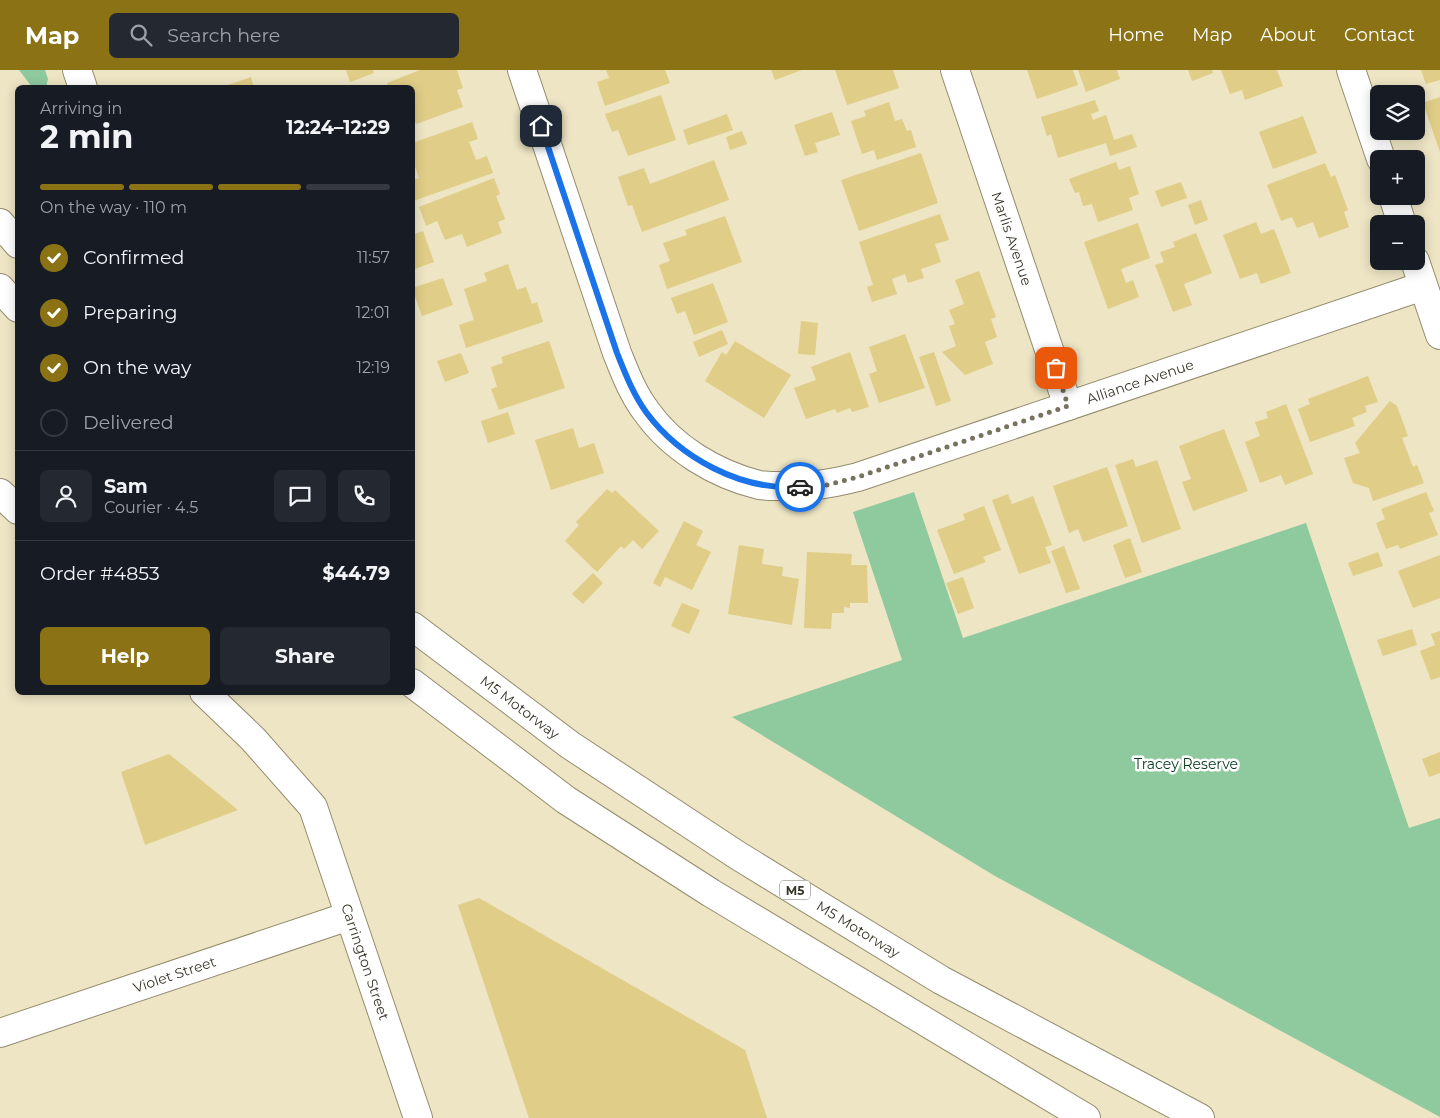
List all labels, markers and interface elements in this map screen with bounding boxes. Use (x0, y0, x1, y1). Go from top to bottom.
search box (109, 13, 459, 58)
text: Map (25, 21, 79, 50)
icon: search (127, 21, 155, 49)
text: Search here (167, 24, 280, 47)
text: Home (1108, 24, 1164, 46)
text: Map (1192, 24, 1232, 46)
text: About (1260, 24, 1316, 46)
text: Contact (1344, 24, 1415, 46)
map controls (1370, 85, 1425, 270)
button: layers (1370, 85, 1425, 140)
text: Arriving in (40, 99, 122, 118)
pin (520, 105, 562, 147)
icon: home (527, 112, 555, 140)
text: 12:24–12:29 (286, 116, 390, 139)
text: 2 min (40, 117, 133, 156)
button: + (1370, 150, 1425, 205)
street label: Marlis Avenue (988, 189, 1036, 288)
text: On the way · 110 m (40, 198, 187, 217)
button: − (1370, 215, 1425, 270)
icon: check (40, 244, 68, 272)
text: Confirmed (83, 246, 184, 269)
text: 11:57 (357, 248, 390, 267)
icon: check (40, 299, 68, 327)
text: Preparing (83, 301, 178, 324)
text: 12:01 (355, 303, 390, 322)
pin (1035, 347, 1077, 389)
icon: check (40, 354, 68, 382)
icon: bag (1042, 354, 1070, 382)
street label: Alliance Avenue (1084, 355, 1196, 408)
text: On the way (83, 356, 191, 379)
text: 12:19 (356, 358, 390, 377)
text: Delivered (83, 411, 174, 434)
courier (775, 462, 825, 512)
button: person (40, 470, 92, 522)
button: chat (274, 470, 326, 522)
button: phone (338, 470, 390, 522)
icon: car (786, 473, 814, 501)
text: Sam (104, 475, 148, 498)
text: Courier · 4.5 (104, 498, 198, 517)
text: Order #4853 (40, 562, 160, 585)
text: $44.79 (323, 562, 390, 585)
button: Help (40, 627, 210, 685)
button: Share (220, 627, 390, 685)
street label: M5 Motorway (477, 672, 563, 743)
park label: Tracey Reserve (1134, 755, 1238, 773)
road number: M5 (780, 880, 810, 900)
street label: M5 Motorway (813, 897, 904, 962)
street label: Carrington Street (337, 901, 393, 1023)
street label: Violet Street (131, 952, 218, 997)

